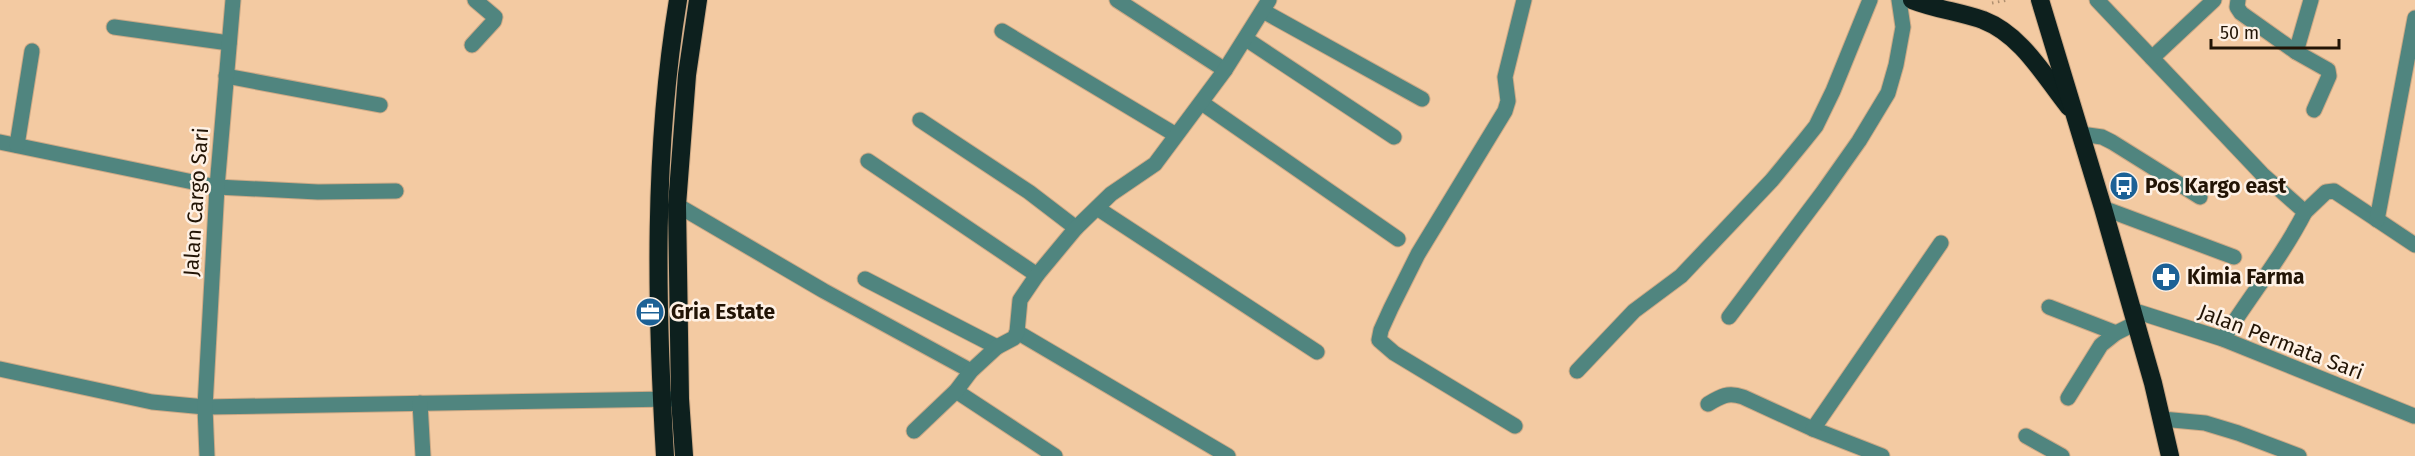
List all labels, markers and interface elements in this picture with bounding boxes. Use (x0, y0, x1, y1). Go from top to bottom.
scale bar (2211, 12, 2338, 50)
text: 50 m (2220, 22, 2259, 44)
street label: Jalan Cargo Sari (178, 127, 214, 277)
bus stop icon: Pos Kargo east (2108, 170, 2140, 202)
place label: Pos Kargo east (2145, 173, 2287, 199)
pharmacy icon: Kimia Farma (2150, 261, 2182, 293)
place label: Kimia Farma (2187, 264, 2305, 290)
office icon: Gria Estate (634, 296, 666, 328)
place label: Gria Estate (671, 299, 776, 325)
street label: Jalan Permata Sari (2195, 299, 2367, 385)

